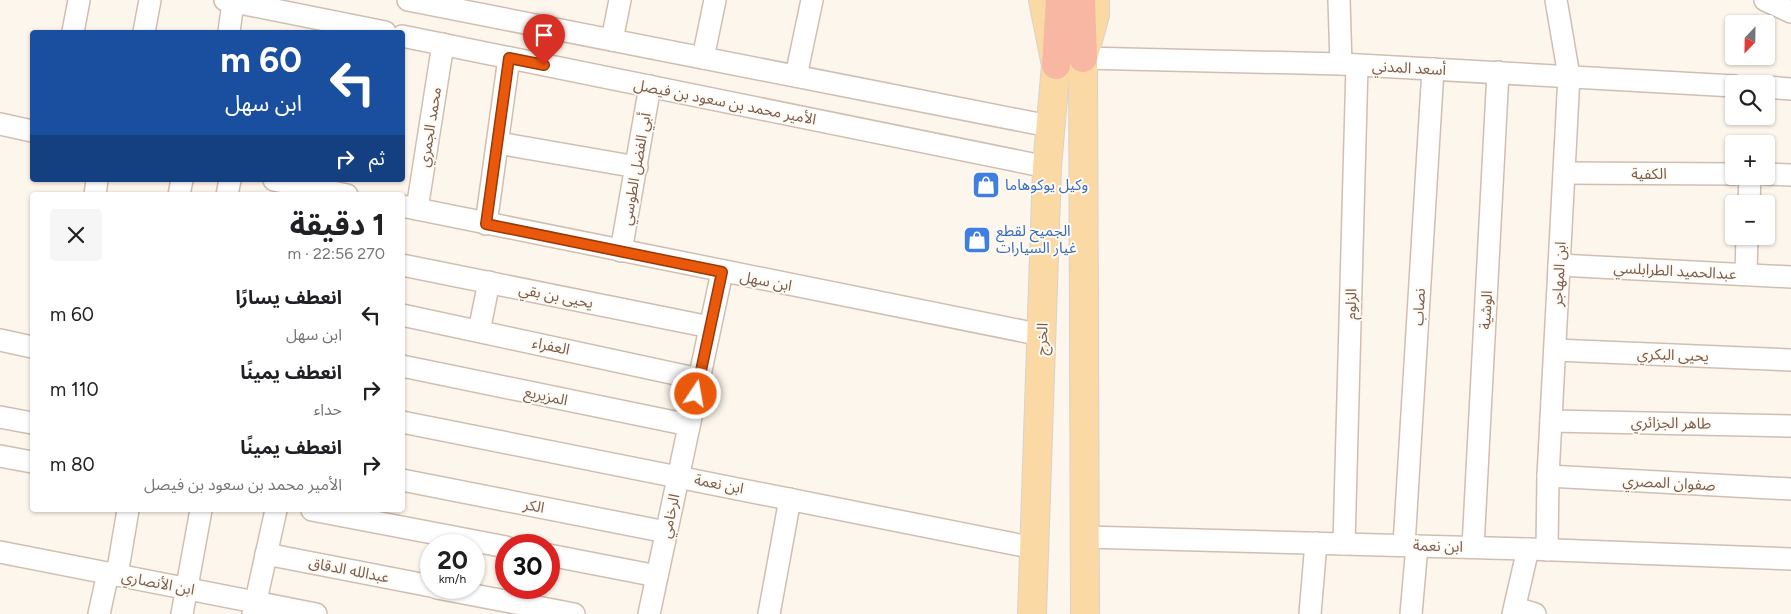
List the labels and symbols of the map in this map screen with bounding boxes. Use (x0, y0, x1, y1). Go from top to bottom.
pin (523, 14, 565, 65)
north arrow (1725, 15, 1775, 65)
street label: أسعد المدني (1371, 57, 1447, 81)
street label: الأمير محمد بن سعود بن فيصل (632, 75, 818, 129)
street label: محمد الجمري (415, 86, 448, 169)
street label: أبي الفضل الطوسي (617, 111, 657, 227)
street label: الكفية (1631, 165, 1667, 183)
shop icon: وكيل يوكوهاما (971, 170, 1001, 200)
place label: وكيل يوكوهاما (1005, 176, 1088, 194)
place label: الجميح لقطع غيار السيارات (996, 222, 1077, 257)
shop icon: الجميح لقطع غيار السيارات (962, 225, 992, 255)
street label: ابن المهاجر (1548, 241, 1570, 308)
street label: عبدالحميد الطرابلسي (1613, 259, 1737, 286)
street label: ابن سهل (738, 267, 794, 295)
street label: يحيى بن بقي (517, 280, 595, 314)
street label: الزلوم (1342, 288, 1362, 320)
street label: نصاب (1409, 288, 1429, 326)
street label: الوشية (1476, 290, 1496, 330)
street label: الخرج (1032, 322, 1055, 356)
street label: العفراء (531, 333, 571, 359)
street label: يحيى البكري (1637, 345, 1709, 368)
position arrow (669, 367, 721, 419)
street label: المزيريع (522, 383, 569, 412)
street label: طاهر الجزائري (1631, 413, 1711, 435)
street label: ابن نعمة (693, 470, 745, 498)
street label: صفوان المصري (1622, 472, 1716, 497)
street label: الرخامي (657, 492, 686, 540)
street label: الكر (521, 495, 546, 517)
speed limit sign: 30 (495, 534, 560, 599)
street label: ابن نعمة (1413, 536, 1463, 556)
street label: عبدالله الدقاق (307, 553, 391, 587)
street label: ابن الأنصاري (119, 567, 196, 601)

